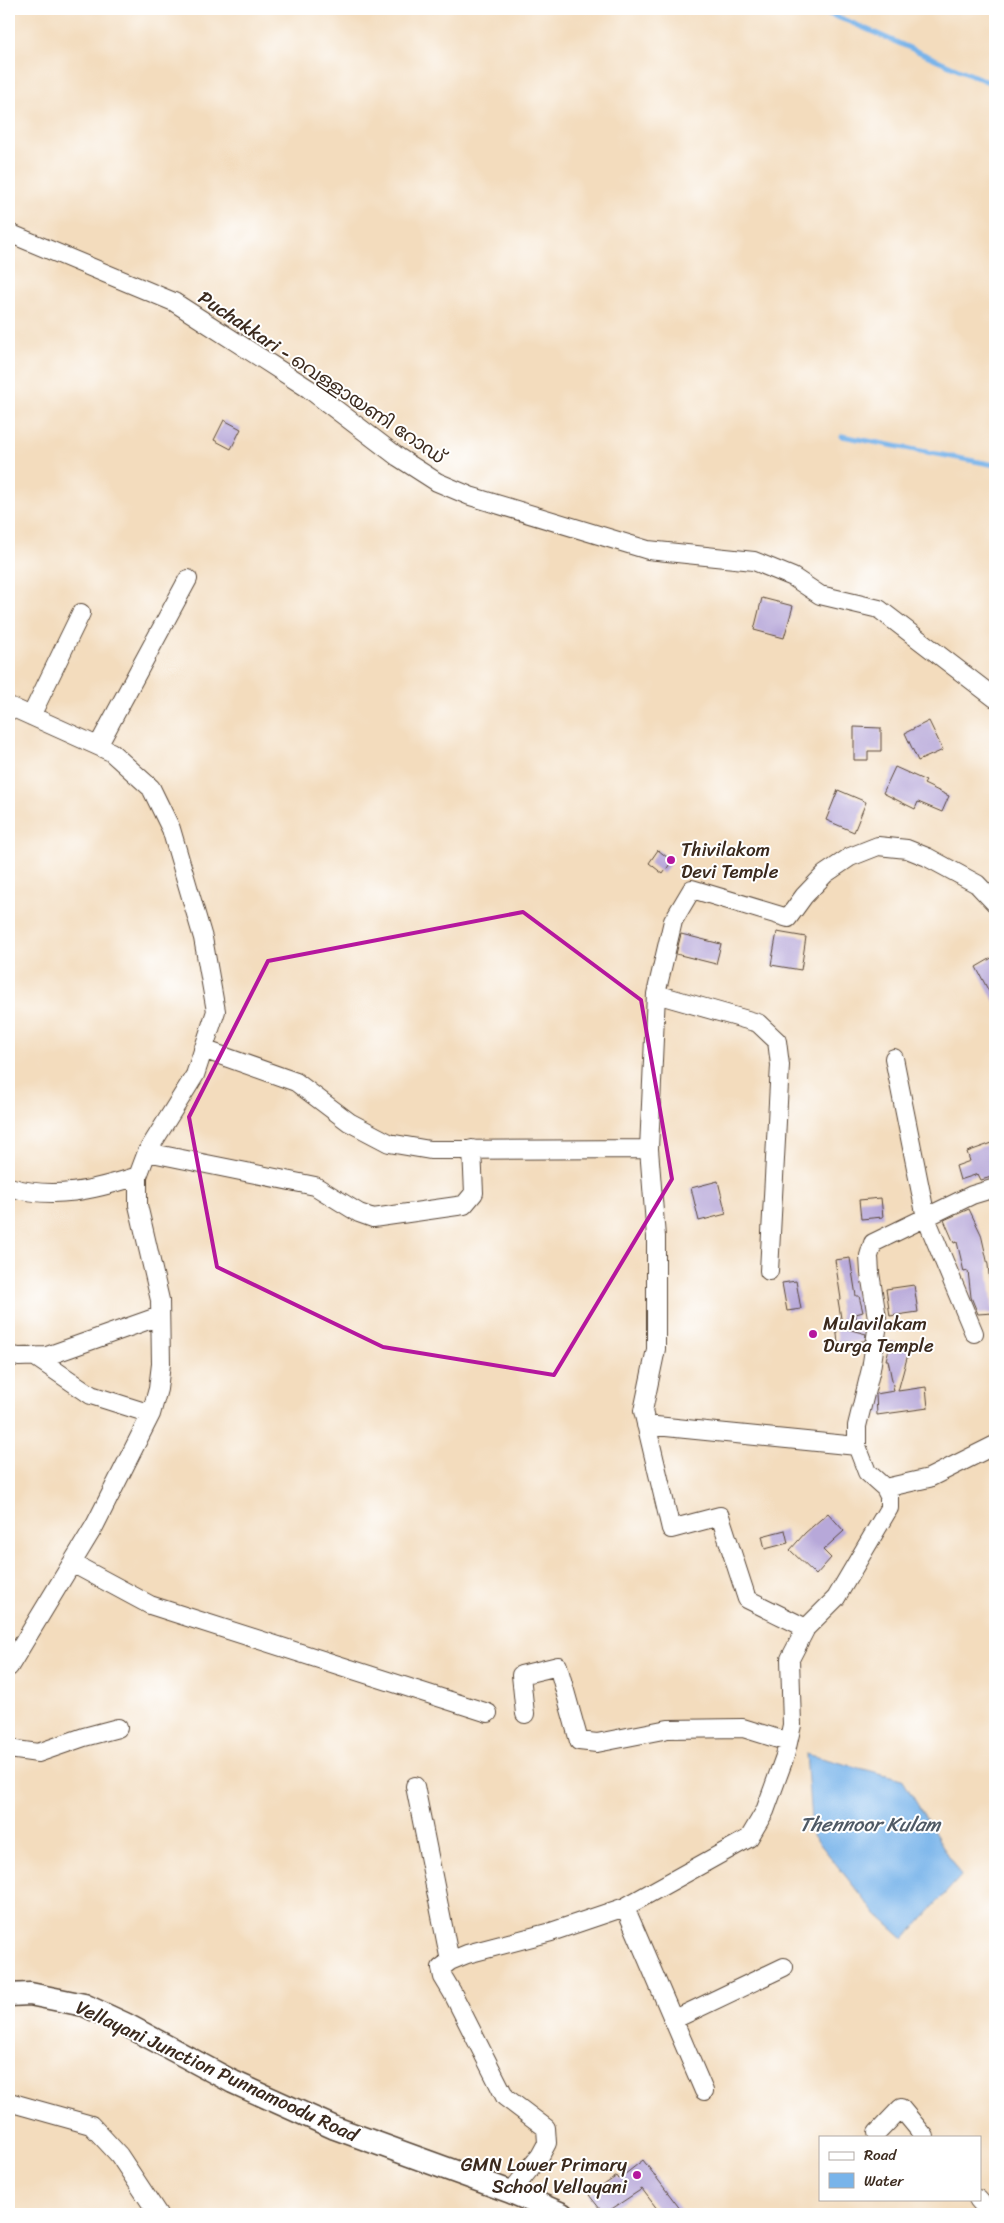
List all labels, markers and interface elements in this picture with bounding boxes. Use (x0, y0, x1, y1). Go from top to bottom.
street label: Puchakkari - വെള്ളായണി റോഡ് (192, 282, 454, 474)
place label: Thivilakom Devi Temple (681, 833, 779, 888)
marker: Thivilakom Devi Temple (665, 854, 677, 866)
place label: Mulavilakam Durga Temple (823, 1307, 934, 1362)
marker: Mulavilakam Durga Temple (807, 1328, 819, 1340)
water label: Thennoor Kulam (800, 1807, 942, 1842)
street label: Vellayani Junction Punnamoodu Road (70, 1991, 366, 2152)
legend (819, 2136, 982, 2200)
text: Road (864, 2142, 897, 2168)
place label: GMN Lower Primary School Vellayani (461, 2148, 628, 2203)
text: Water (864, 2168, 904, 2194)
marker: GMN Lower Primary School Vellayani (631, 2169, 643, 2181)

